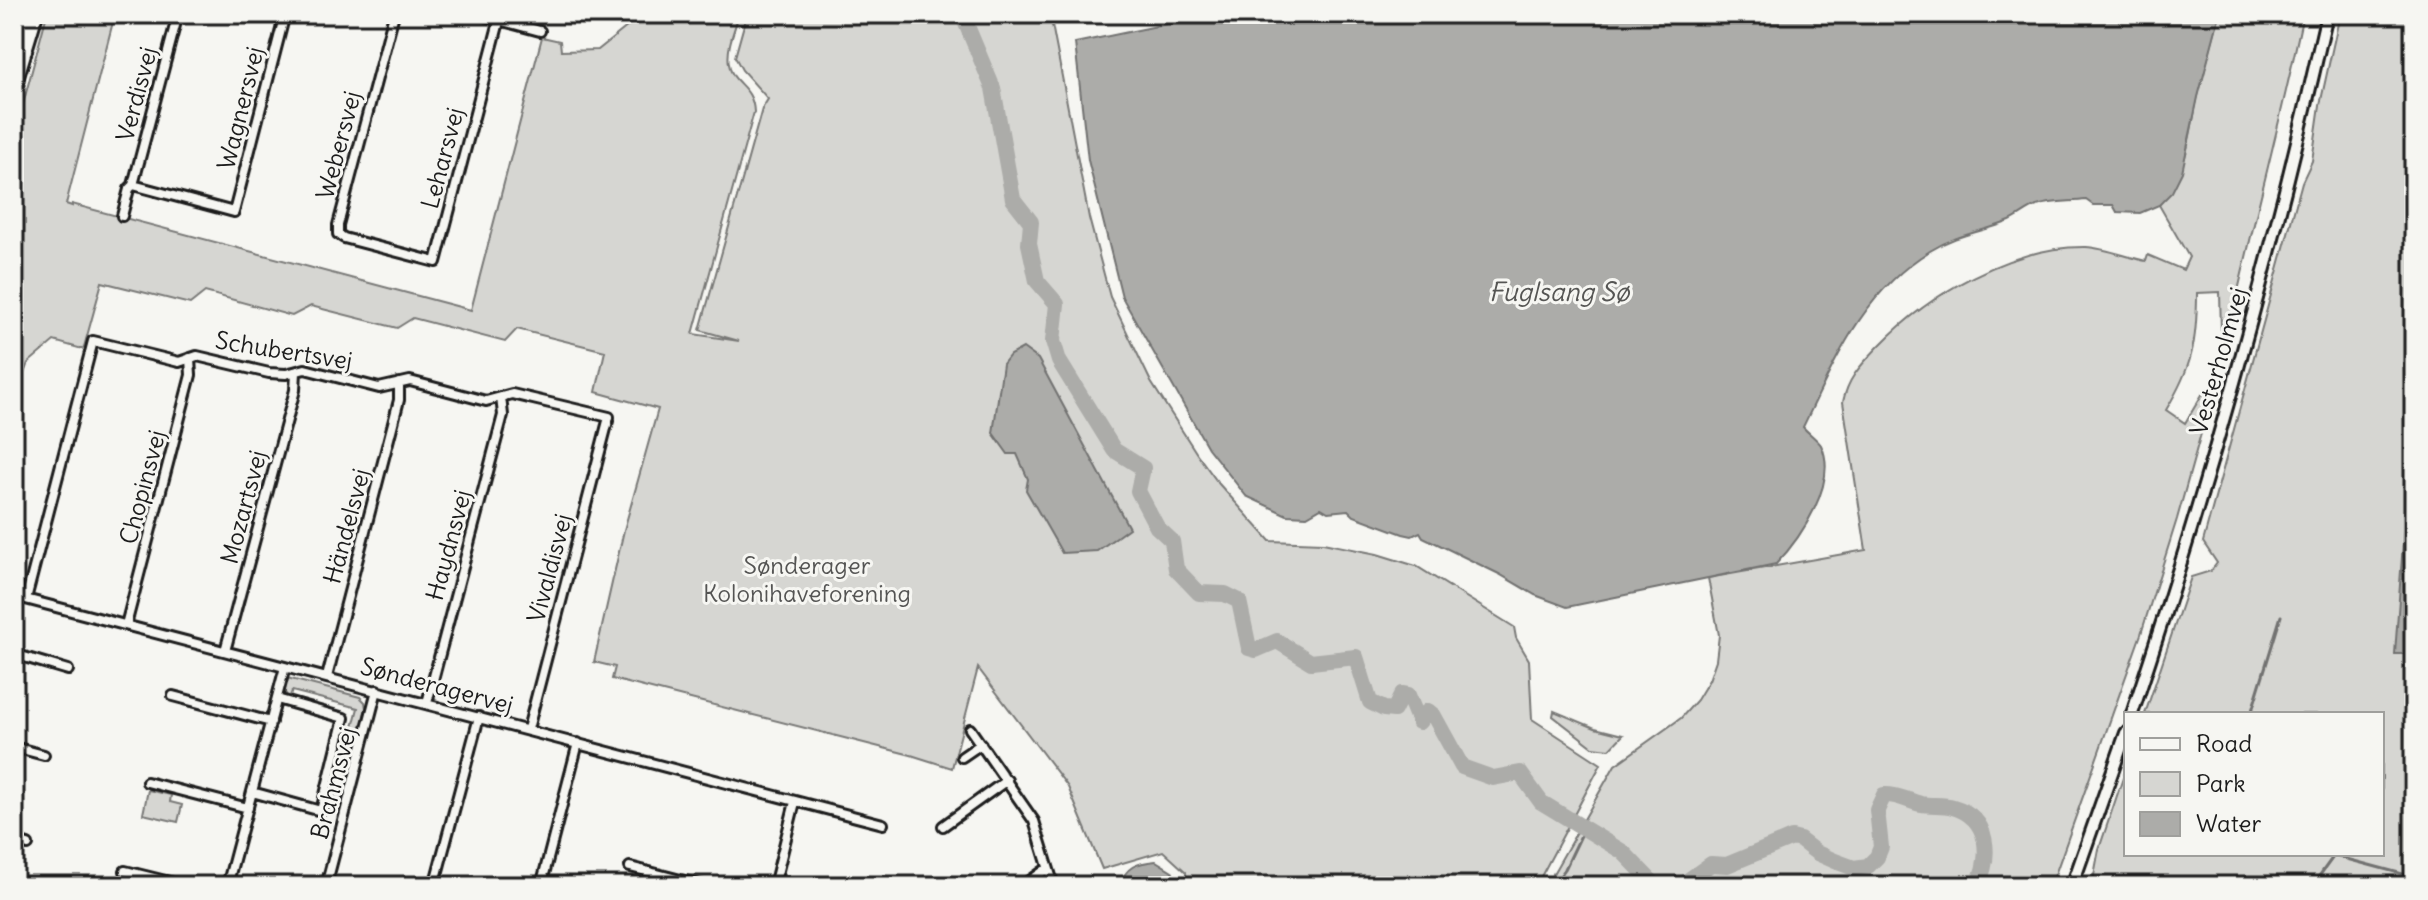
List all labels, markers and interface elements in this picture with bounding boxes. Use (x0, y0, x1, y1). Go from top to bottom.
street label: Verdisvej (109, 43, 163, 145)
street label: Wagnersvej (210, 43, 270, 173)
street label: Webersvej (309, 88, 367, 202)
street label: Leharsvej (414, 104, 470, 212)
water label: Fuglsang Sø (1489, 275, 1631, 308)
street label: Vesterholmvej (2183, 284, 2253, 438)
street label: Schubertsvej (213, 324, 355, 376)
street label: Chopinsvej (112, 427, 172, 547)
street label: Mozartsvej (213, 447, 273, 567)
street label: Händelsvej (316, 465, 376, 587)
street label: Haydnsvej (419, 486, 477, 604)
street label: Vivaldisvej (520, 510, 578, 626)
park label: Sønderager Kolonihaveforening (703, 550, 911, 608)
street label: Sønderagervej (357, 650, 517, 720)
legend (2124, 712, 2384, 856)
street label: Brahmsvej (304, 724, 362, 842)
text: Road (2196, 728, 2252, 758)
text: Park (2196, 768, 2246, 798)
text: Water (2196, 808, 2261, 838)

